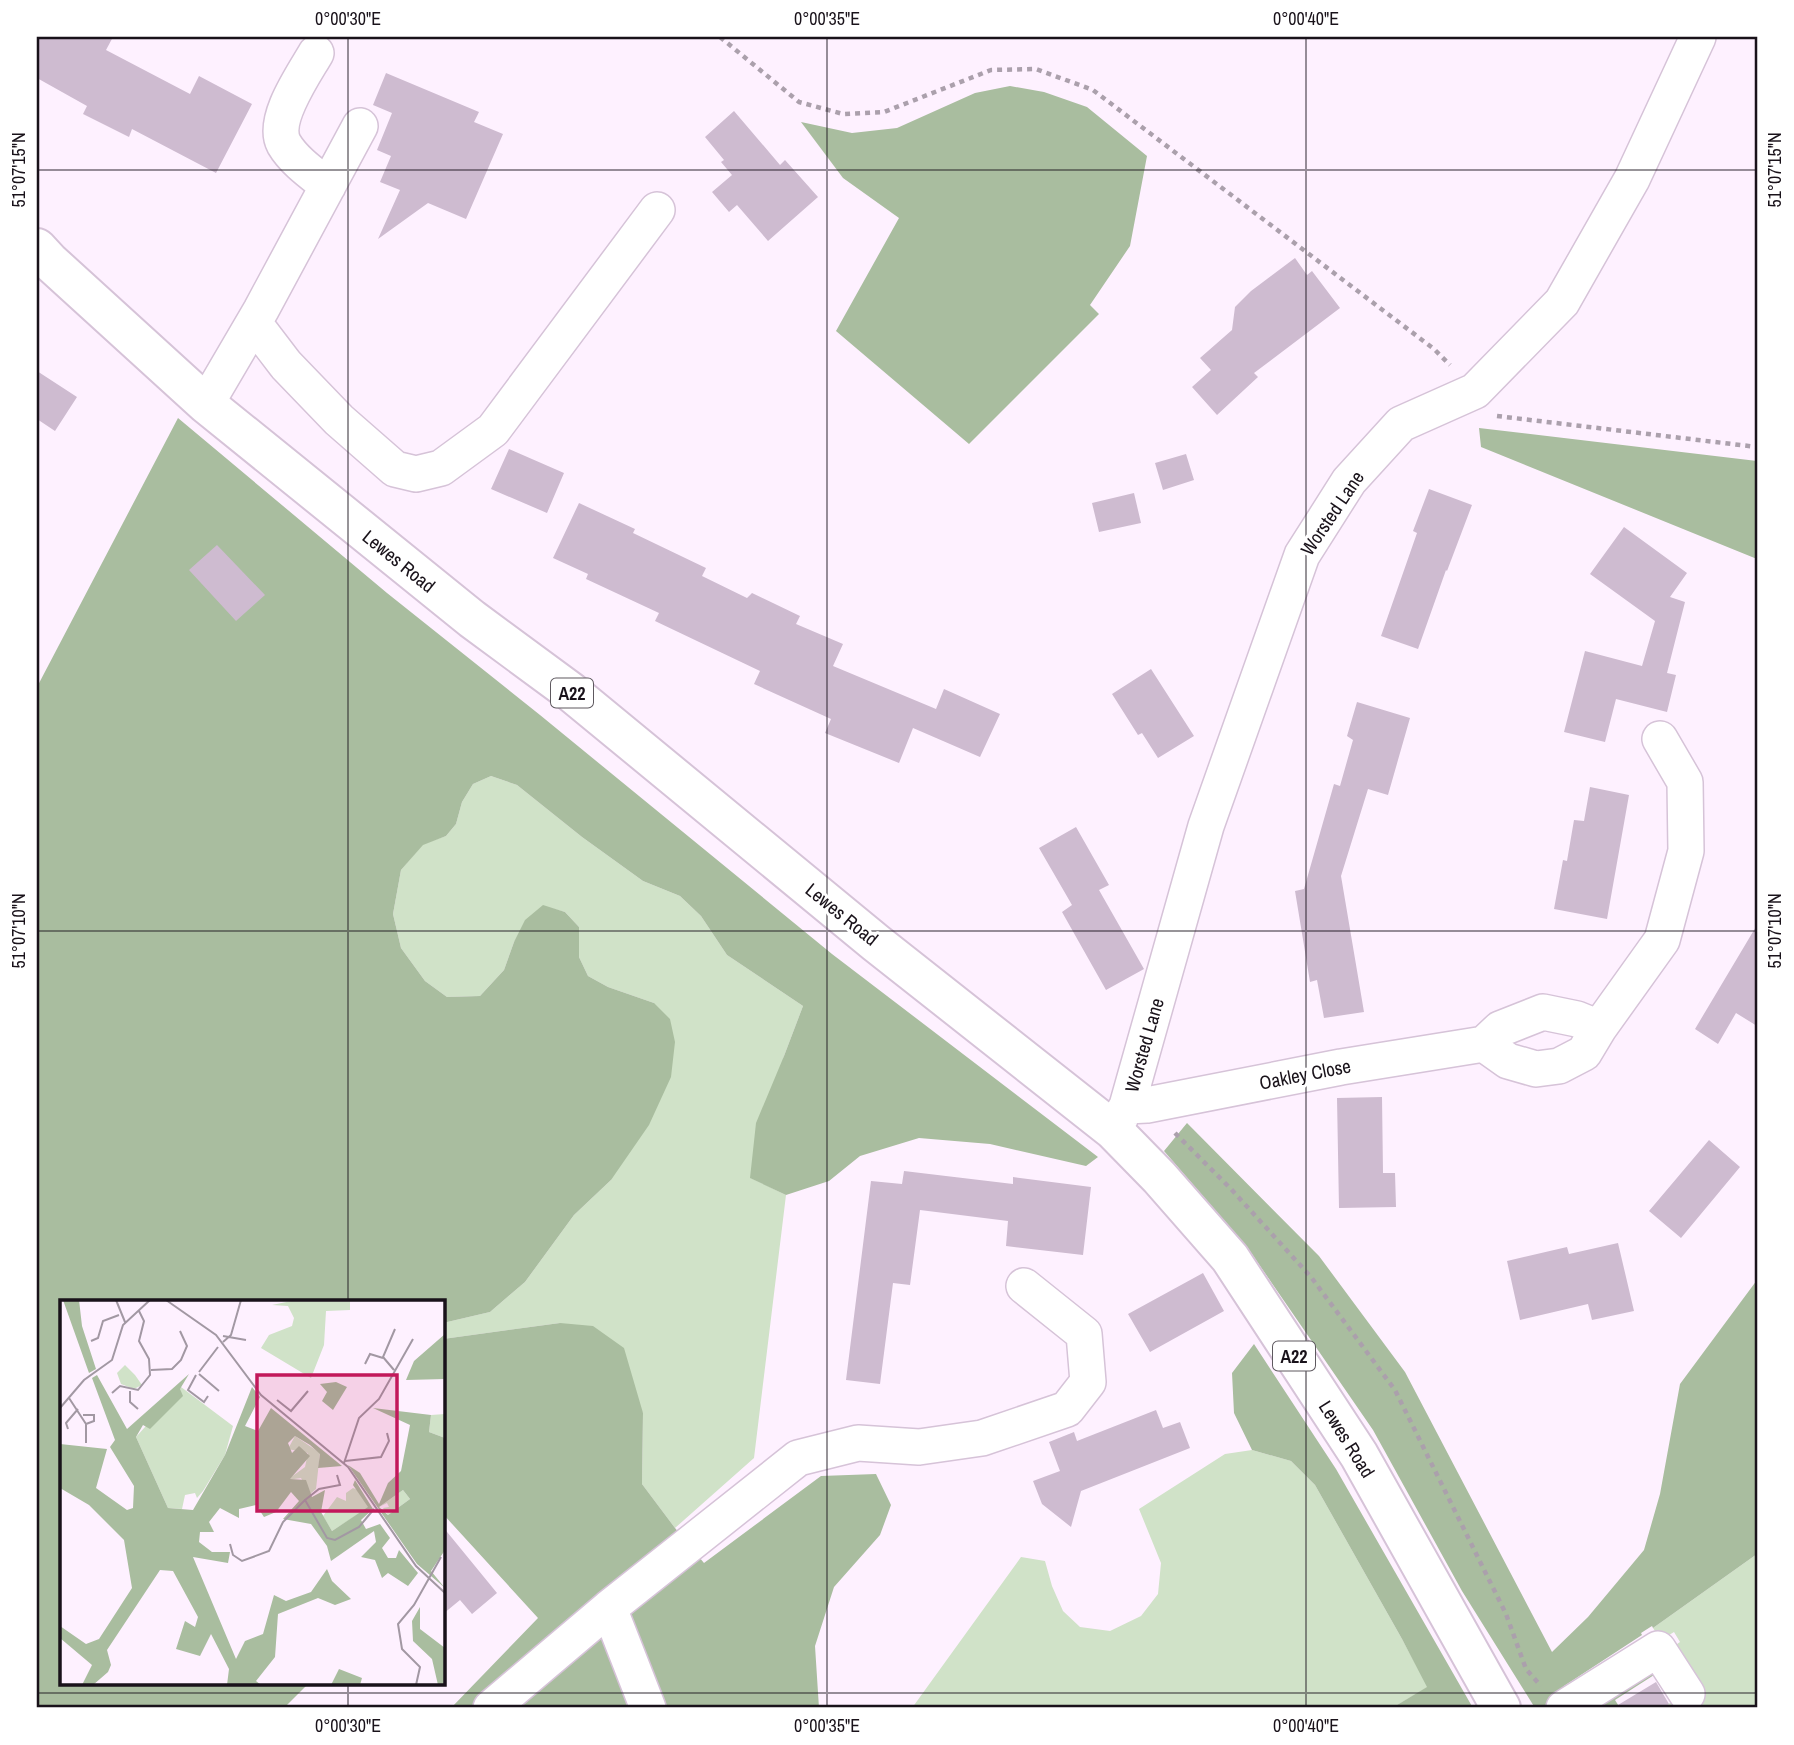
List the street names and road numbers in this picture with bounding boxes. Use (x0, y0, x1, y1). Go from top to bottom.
street label: Worsted Lane (1294, 466, 1370, 560)
street label: Lewes Road (357, 524, 441, 598)
road number: A22 (551, 678, 593, 708)
street label: Lewes Road (800, 877, 884, 951)
street label: Worsted Lane (1118, 995, 1170, 1095)
street label: Oakley Close (1257, 1052, 1353, 1096)
road number: A22 (1273, 1342, 1315, 1371)
street label: Lewes Road (1313, 1395, 1381, 1483)

